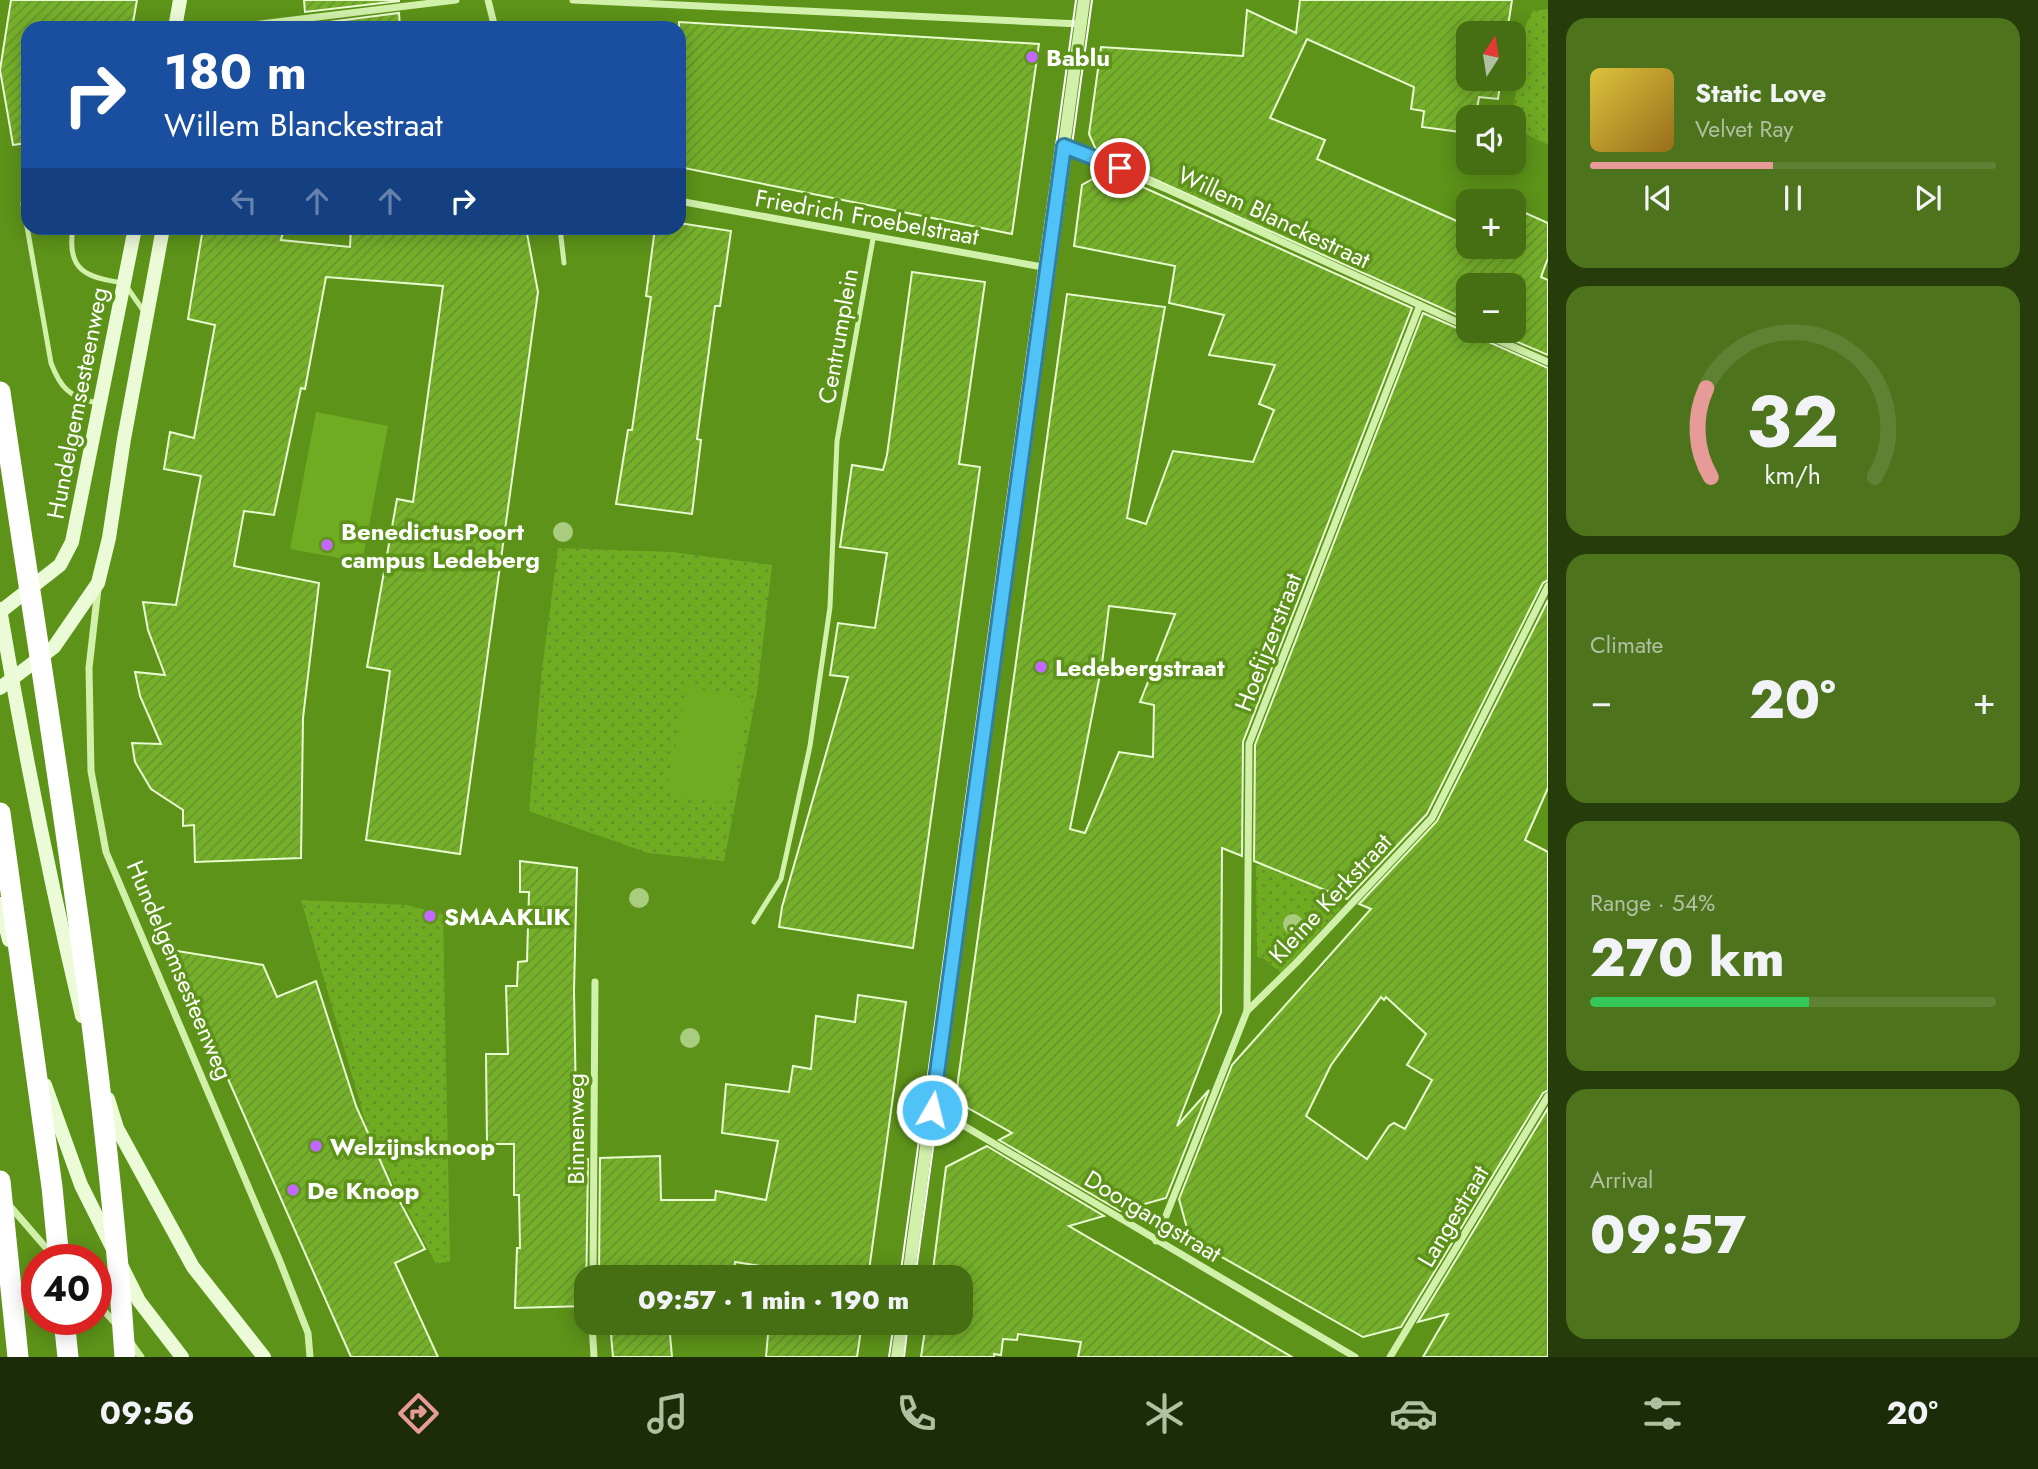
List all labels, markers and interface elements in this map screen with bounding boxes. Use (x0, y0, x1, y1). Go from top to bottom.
north arrow (1456, 21, 1526, 91)
map controls (1456, 21, 1526, 343)
text: 180 m (164, 37, 307, 107)
place label: Bablu (1046, 40, 1110, 75)
icon: right (49, 49, 140, 140)
marker: Bablu (1024, 49, 1040, 65)
text: Static Love (1695, 74, 1827, 112)
text: Willem Blanckestraat (164, 102, 443, 148)
button: sound (1456, 105, 1526, 175)
text: Velvet Ray (1695, 112, 1793, 146)
pin (1090, 138, 1150, 198)
icon: arrive (1101, 149, 1139, 187)
street label: Willem Blanckestraat (1172, 157, 1376, 277)
icon: previous (1639, 179, 1677, 217)
icon: pause (1774, 179, 1812, 217)
icon: next (1909, 179, 1947, 217)
street label: Friedrich Froebelstraat (752, 180, 982, 254)
icon: left (225, 182, 263, 220)
icon: ahead (298, 182, 336, 220)
icon: ahead (371, 182, 409, 220)
icon: right (444, 182, 482, 220)
button: + (1456, 189, 1526, 259)
street label: Centrumplein (809, 265, 867, 407)
button: − (1456, 273, 1526, 343)
street label: Hundelgemsesteenweg (37, 284, 117, 522)
text: 32 (1747, 369, 1839, 474)
text: km/h (1765, 456, 1821, 492)
place label: BenedictusPoort campus Ledeberg (341, 514, 540, 577)
marker: BenedictusPoort campus Ledeberg (319, 537, 335, 553)
street label: Hoefijzerstraat (1226, 568, 1310, 716)
text: Climate (1590, 628, 1663, 662)
place label: Ledebergstraat (1055, 650, 1225, 685)
marker: Ledebergstraat (1033, 659, 1049, 675)
text: 20° (1749, 662, 1836, 738)
text: − (1590, 673, 1612, 728)
text: + (1973, 673, 1996, 728)
street label: Kleine Kerkstraat (1260, 825, 1400, 971)
street label: Hundelgemsesteenweg (118, 855, 242, 1085)
text: Range · 54% (1590, 886, 1715, 920)
place label: SMAAKLIK (444, 899, 571, 934)
marker: SMAAKLIK (422, 908, 438, 924)
text: 270 km (1590, 920, 1784, 996)
street label: Binnenweg (558, 1073, 593, 1185)
position arrow (895, 1073, 969, 1147)
place label: Welzijnsknoop (330, 1129, 495, 1164)
marker: Welzijnsknoop (308, 1138, 324, 1154)
street label: Langestraat (1409, 1158, 1497, 1274)
street label: Doorgangstraat (1078, 1161, 1228, 1271)
text: Arrival (1590, 1163, 1653, 1197)
place label: De Knoop (307, 1173, 419, 1208)
marker: De Knoop (285, 1182, 301, 1198)
text: 09:57 (1590, 1197, 1746, 1273)
speed limit sign: 40 (21, 1244, 112, 1335)
text: 09:57 · 1 min · 190 m (638, 1281, 909, 1319)
icon: directions (394, 1389, 443, 1438)
icon: music (643, 1389, 692, 1438)
icon: phone (892, 1389, 941, 1438)
icon: climate (1140, 1389, 1189, 1438)
icon: car (1389, 1389, 1438, 1438)
icon: filters (1638, 1389, 1687, 1438)
text: 09:56 (100, 1390, 195, 1436)
text: 20° (1886, 1390, 1938, 1436)

